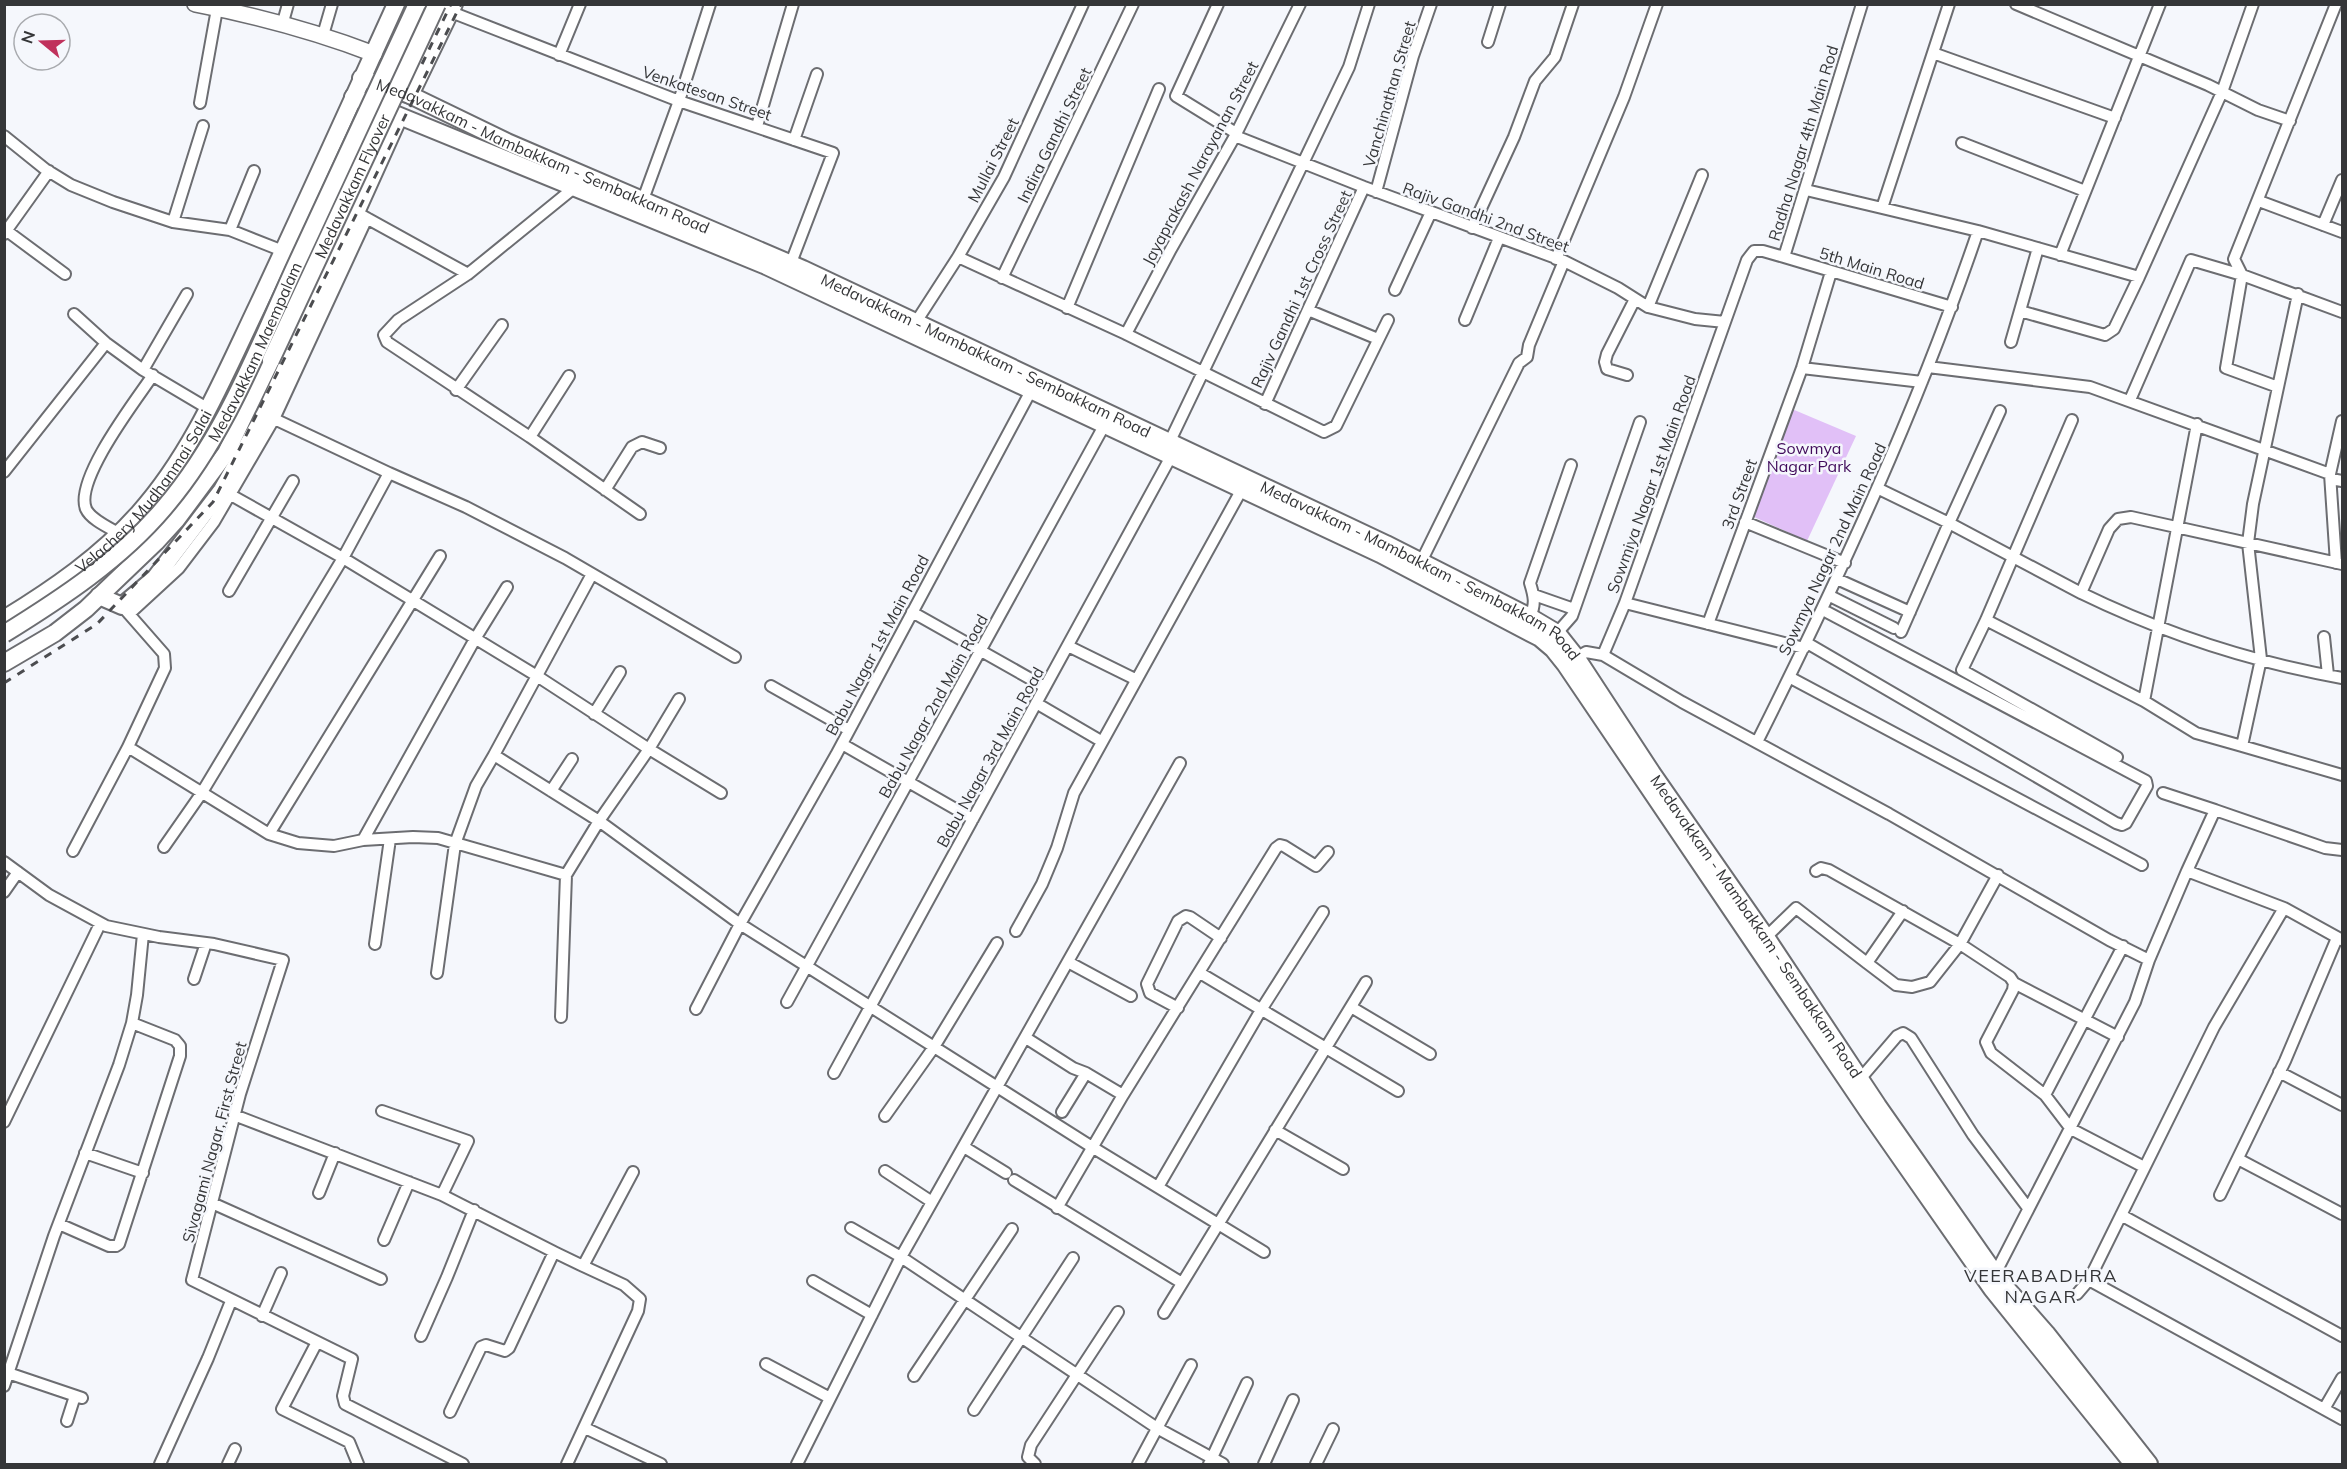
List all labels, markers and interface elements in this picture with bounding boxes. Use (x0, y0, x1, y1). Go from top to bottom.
north arrow (12, 12, 72, 72)
street label: Vanchinathan Street (1358, 18, 1420, 170)
text: N (16, 28, 39, 46)
street label: Radha Nagar 4th Main Rod (1764, 43, 1842, 243)
street label: Jayaprakash Narayanan Street (1138, 57, 1263, 269)
street label: Venkatesan Street (640, 61, 775, 125)
street label: Indira Gandhi Street (1013, 64, 1096, 206)
street label: Medavakkam - Mambakkam - Sembakkam Road (374, 74, 713, 238)
street label: Medavakkam Flyover (310, 110, 394, 261)
street label: Mullai Street (963, 114, 1023, 206)
street label: Rajiv Gandhi 2nd Street (1400, 178, 1572, 257)
street label: Rajiv Gandhi 1st Cross Street (1246, 187, 1356, 391)
street label: 5th Main Road (1817, 243, 1927, 293)
street label: Medavakkam Maempalam (203, 259, 306, 445)
street label: Medavakkam - Mambakkam - Sembakkam Road (818, 269, 1154, 442)
street label: Sowmiya Nagar 1st Main Road (1602, 372, 1700, 596)
street label: Velachery Mudhanmai Salai (71, 406, 216, 577)
park label: Sowmya Nagar Park (1767, 438, 1852, 476)
street label: Sowmya Nagar 2nd Main Road (1774, 439, 1890, 659)
street label: 3rd Street (1717, 456, 1761, 532)
street label: Medavakkam - Mambakkam - Sembakkam Road (1257, 476, 1585, 664)
street label: Babu Nagar 1st Main Road (821, 551, 933, 739)
street label: Babu Nagar 2nd Main Road (874, 611, 992, 801)
street label: Babu Nagar 3rd Main Road (932, 663, 1048, 851)
street label: Medavakkam - Mambakkam - Sembakkam Road (1646, 771, 1867, 1082)
street label: Sivagami Nagar, First Street (177, 1039, 251, 1245)
district label: VEERABADHRA NAGAR (1964, 1264, 2118, 1308)

